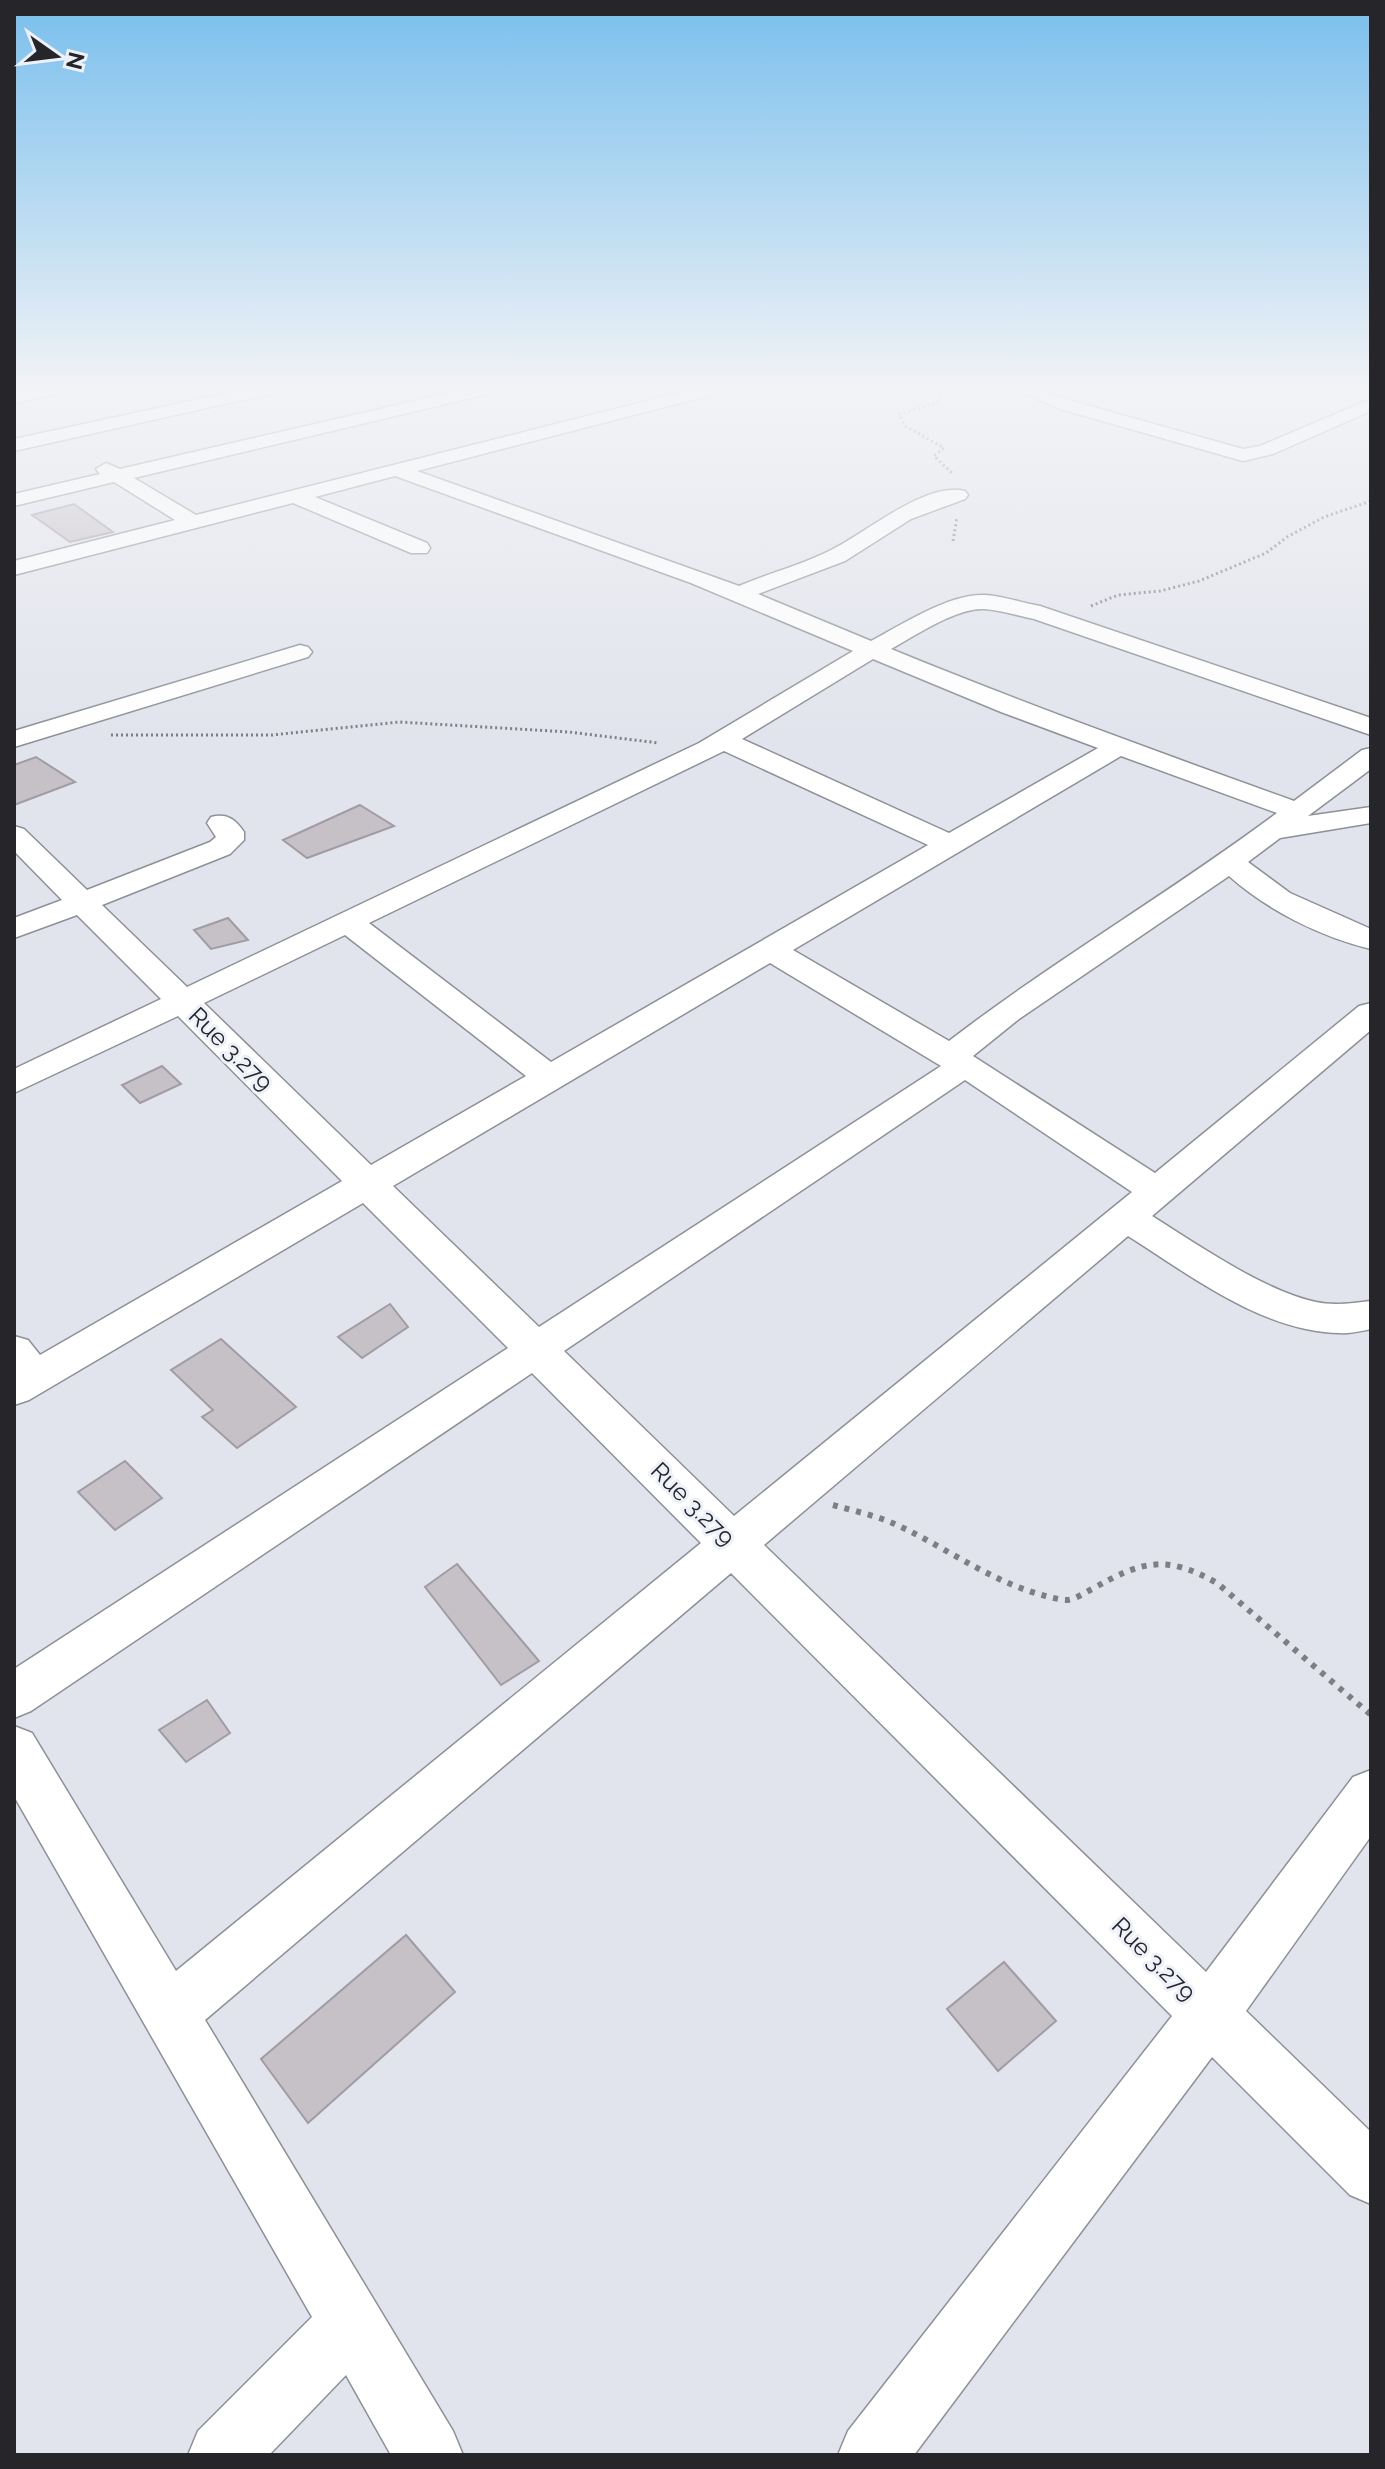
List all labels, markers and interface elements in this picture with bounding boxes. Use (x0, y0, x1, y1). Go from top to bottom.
north arrow (16, 16, 96, 96)
text: N (61, 50, 90, 72)
street label: Rue 3.279 (183, 1001, 279, 1097)
street label: Rue 3.279 (645, 1456, 741, 1552)
street label: Rue 3.279 (1106, 1911, 1202, 2007)

